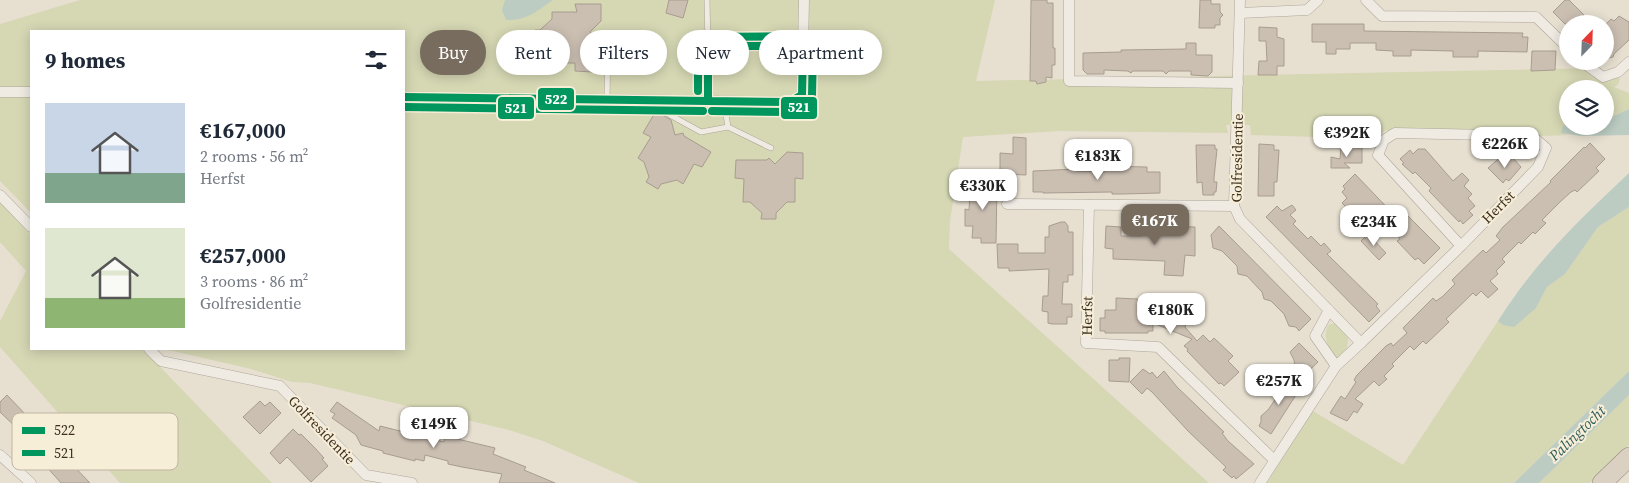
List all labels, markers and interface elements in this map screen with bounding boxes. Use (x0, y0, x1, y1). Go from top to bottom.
north arrow (1559, 15, 1614, 70)
map controls (1559, 15, 1614, 135)
chip: Buy (420, 30, 486, 75)
chip: Rent (496, 30, 570, 75)
chip: Filters (580, 30, 667, 75)
chip: New (677, 30, 749, 75)
chip: Apartment (759, 30, 882, 75)
text: 9 homes (45, 46, 125, 75)
icon: filters (362, 46, 390, 74)
button: layers (1559, 80, 1614, 135)
line badge: 522 (537, 87, 575, 111)
text: 522 (545, 89, 568, 109)
line badge: 521 (497, 96, 535, 120)
line badge: 521 (780, 96, 818, 120)
text: 521 (788, 97, 810, 117)
text: 521 (505, 98, 527, 118)
street label: Golfresidentie (1226, 113, 1248, 203)
text: €167,000 (200, 116, 286, 145)
pin: €392K (1312, 116, 1382, 158)
text: €392K (1324, 121, 1370, 143)
icon: home (85, 123, 145, 183)
pin: €226K (1470, 126, 1540, 169)
text: €226K (1482, 132, 1528, 154)
pin: €183K (1063, 138, 1133, 181)
text: €183K (1075, 144, 1121, 166)
text: 2 rooms · 56 m² (200, 145, 308, 167)
text: Herfst (200, 167, 245, 189)
pin: €330K (948, 168, 1018, 211)
text: €330K (960, 174, 1006, 196)
street label: Herfst (1477, 186, 1519, 228)
pin: €167K (1120, 204, 1190, 246)
pin: €234K (1339, 204, 1409, 247)
text: €167K (1132, 209, 1178, 231)
text: €234K (1351, 210, 1397, 232)
text: €257,000 (200, 241, 286, 270)
icon: home (85, 248, 145, 308)
text: 3 rooms · 86 m² (200, 270, 308, 292)
text: Golfresidentie (200, 292, 301, 314)
pin: €180K (1136, 292, 1206, 335)
street label: Herfst (1077, 296, 1097, 336)
text: €180K (1148, 298, 1194, 320)
pin: €257K (1244, 364, 1314, 406)
text: €257K (1256, 369, 1302, 391)
street label: Golfresidentie (284, 391, 360, 469)
water label: Palingtocht (1543, 400, 1611, 466)
pin: €149K (399, 406, 469, 449)
text: €149K (411, 412, 457, 434)
legend (12, 413, 178, 470)
text: 522 (54, 420, 75, 440)
text: 521 (54, 443, 75, 463)

